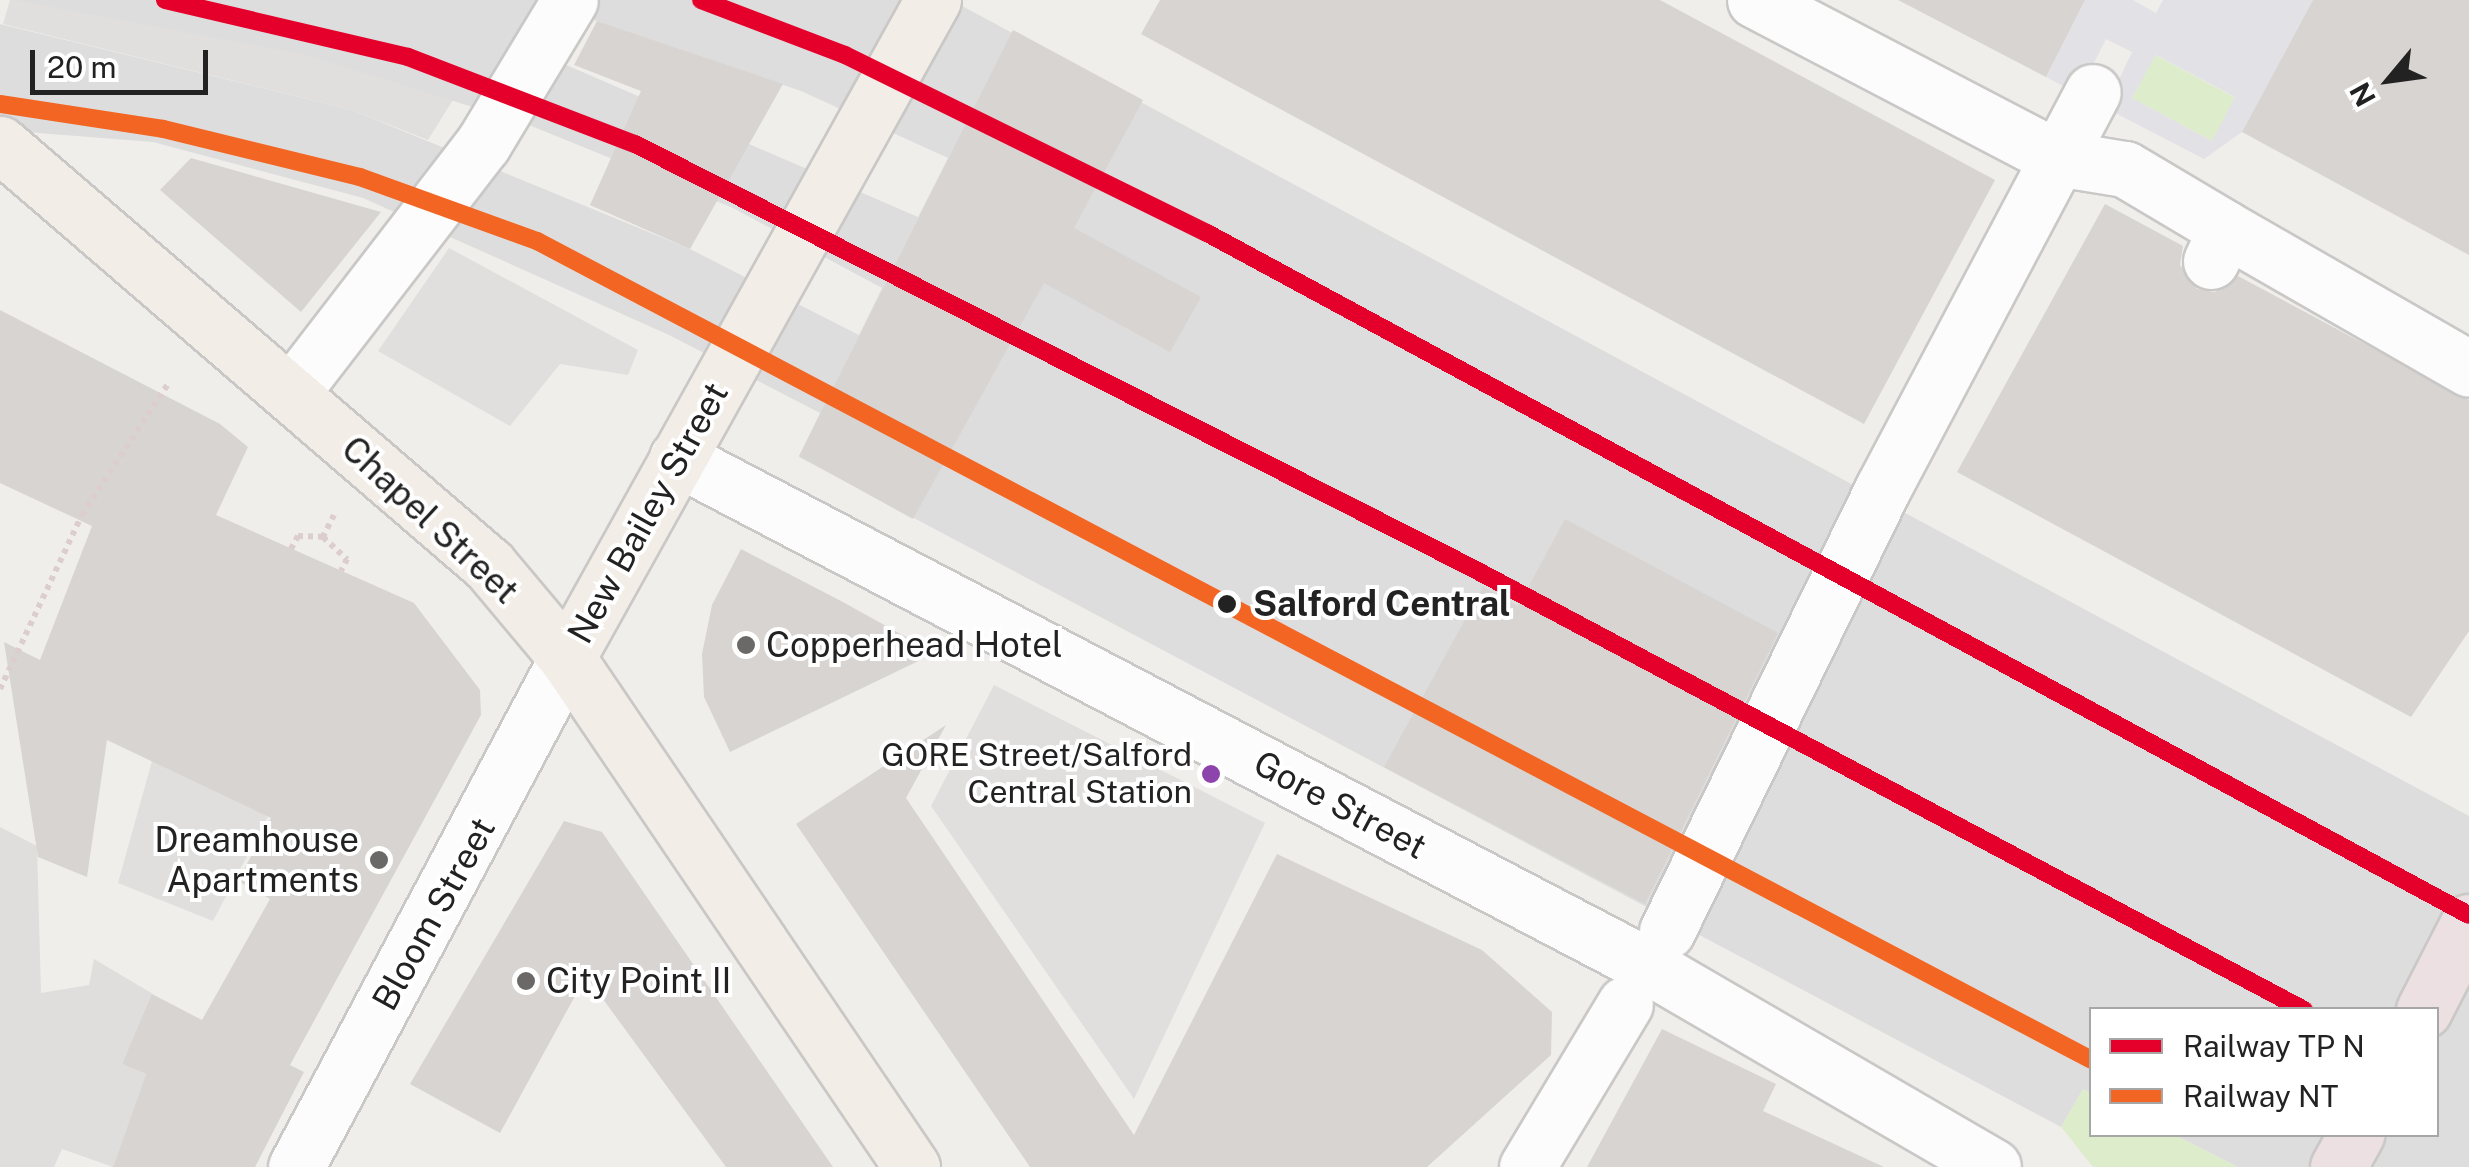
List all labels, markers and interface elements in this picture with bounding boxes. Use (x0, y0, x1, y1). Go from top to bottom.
scale bar (35, 30, 212, 92)
north arrow (2339, 30, 2439, 130)
text: 20 m (47, 49, 116, 85)
text: N (2343, 77, 2382, 112)
street label: New Bailey Street (559, 375, 737, 651)
street label: Chapel Street (333, 428, 527, 612)
place label: Salford Central (1253, 583, 1510, 625)
marker: Salford Central (1210, 587, 1244, 621)
place label: Copperhead Hotel (766, 624, 1063, 666)
marker: Copperhead Hotel (735, 634, 757, 656)
place label: GORE Street/Salford Central Station (881, 737, 1192, 812)
street label: Gore Street (1247, 742, 1433, 868)
marker: GORE Street/Salford Central Station (1201, 764, 1221, 784)
street label: Bloom Street (364, 810, 504, 1018)
place label: Dreamhouse Apartments (154, 819, 359, 901)
marker: Dreamhouse Apartments (368, 849, 390, 871)
place label: City Point II (546, 960, 732, 1002)
marker: City Point II (515, 970, 537, 992)
legend (2089, 1007, 2439, 1137)
text: Railway TP N (2183, 1028, 2365, 1064)
text: Railway NT (2183, 1078, 2339, 1114)

